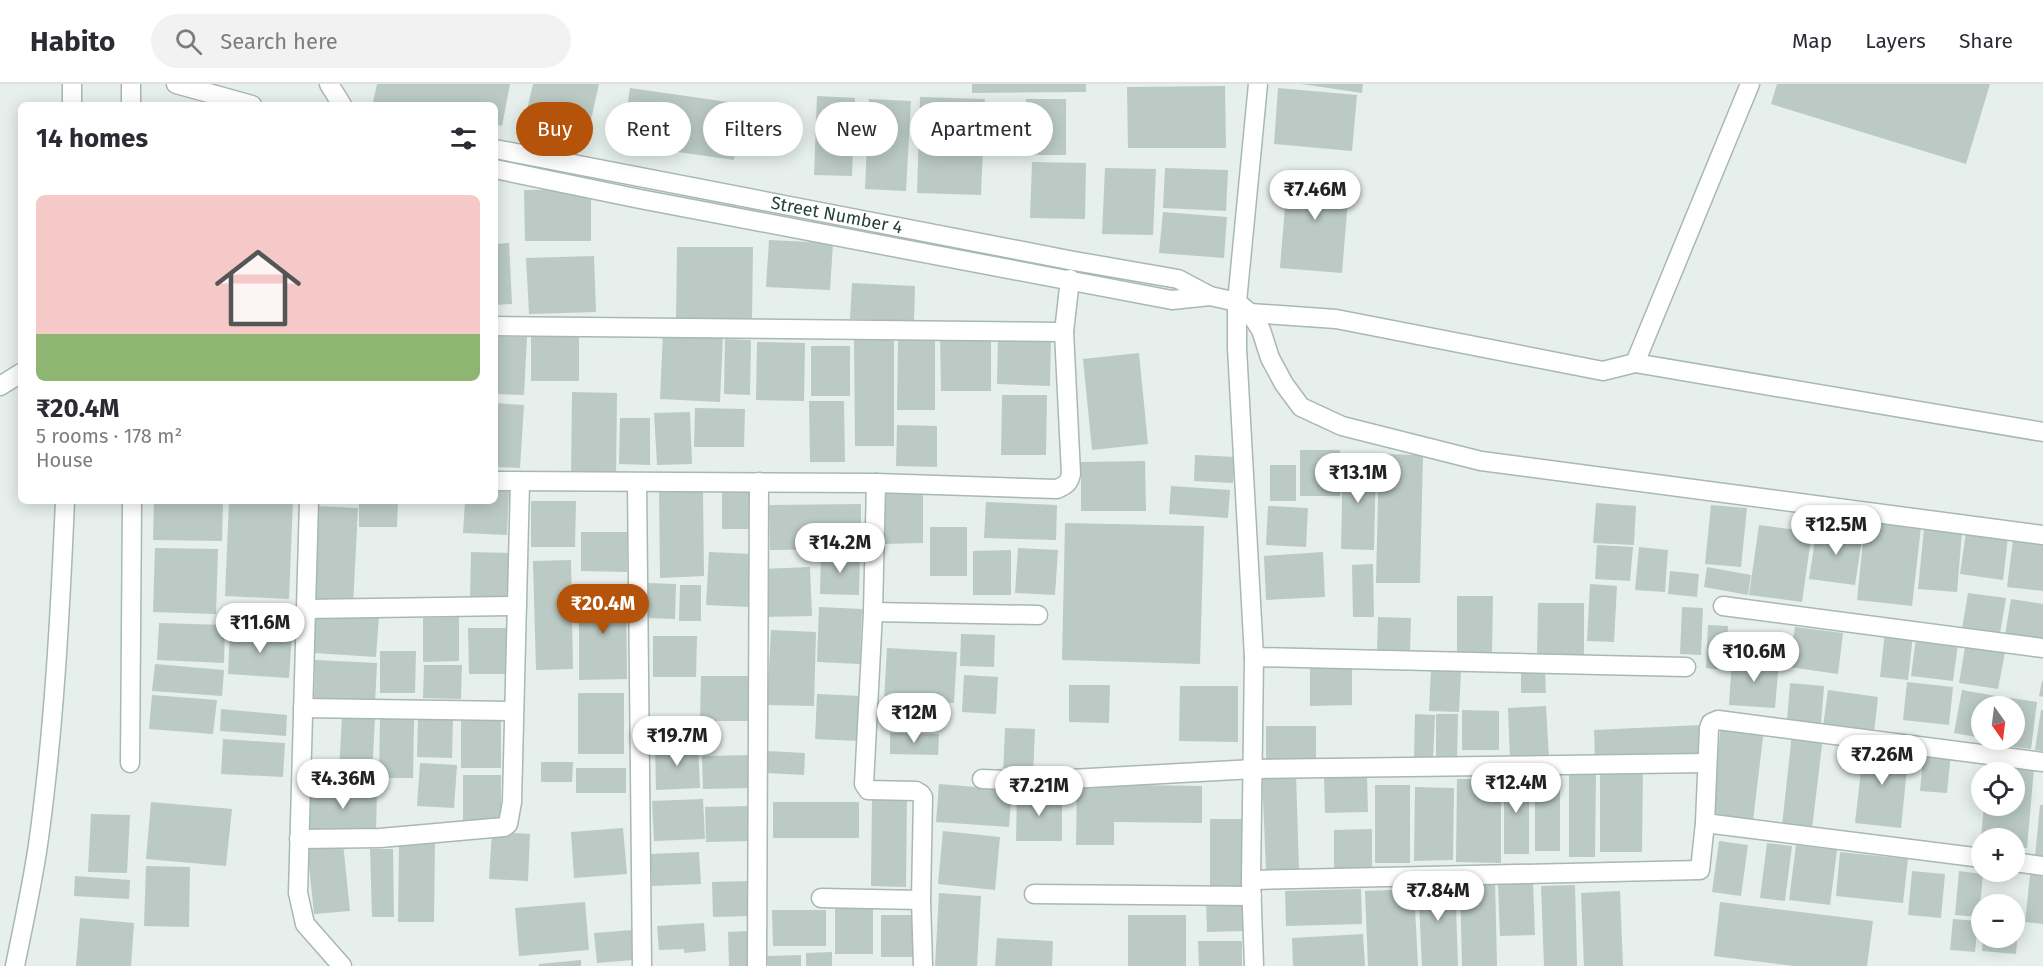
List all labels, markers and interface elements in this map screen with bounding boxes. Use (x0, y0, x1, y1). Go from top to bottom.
search box (151, 14, 571, 68)
text: Habito (30, 25, 115, 58)
icon: search (172, 25, 205, 58)
text: Search here (220, 28, 338, 55)
text: Map (1792, 28, 1832, 54)
text: Layers (1865, 28, 1926, 54)
text: Share (1959, 28, 2013, 54)
chip: Buy (516, 102, 593, 156)
chip: Rent (605, 102, 691, 156)
chip: Filters (703, 102, 803, 156)
chip: New (815, 102, 898, 156)
chip: Apartment (910, 102, 1053, 156)
icon: filters (447, 122, 480, 155)
text: 14 homes (36, 123, 148, 154)
pin: ₹7.46M (1266, 170, 1364, 221)
text: ₹7.46M (1284, 177, 1346, 201)
street label: Street Number 4 (769, 192, 905, 239)
icon: home (204, 234, 312, 342)
text: ₹20.4M (36, 393, 120, 424)
text: 5 rooms · 178 m² (36, 424, 182, 448)
text: House (36, 448, 93, 472)
pin: ₹13.1M (1309, 453, 1407, 504)
text: ₹13.1M (1329, 460, 1387, 484)
pin: ₹12.5M (1787, 505, 1885, 556)
text: ₹12.5M (1805, 512, 1867, 536)
pin: ₹14.2M (791, 523, 889, 574)
text: ₹14.2M (809, 530, 871, 554)
pin: ₹20.4M (554, 584, 652, 635)
text: ₹20.4M (571, 591, 635, 615)
pin: ₹11.6M (211, 603, 309, 654)
text: ₹11.6M (230, 610, 290, 634)
pin: ₹10.6M (1705, 632, 1803, 683)
text: ₹10.6M (1722, 639, 1786, 663)
pin: ₹12M (878, 693, 950, 744)
north arrow (1971, 696, 2025, 750)
map controls (1971, 696, 2025, 948)
text: ₹12M (891, 700, 937, 724)
pin: ₹19.7M (628, 716, 726, 767)
text: ₹19.7M (646, 723, 708, 747)
pin: ₹7.26M (1833, 735, 1931, 786)
text: ₹7.26M (1851, 742, 1913, 766)
pin: ₹4.36M (294, 759, 392, 810)
button: locate (1971, 762, 2025, 816)
pin: ₹12.4M (1467, 763, 1565, 814)
text: ₹4.36M (311, 766, 375, 790)
pin: ₹7.21M (990, 766, 1088, 817)
text: ₹12.4M (1485, 770, 1547, 794)
text: ₹7.21M (1009, 773, 1069, 797)
button: + (1971, 828, 2025, 882)
pin: ₹7.84M (1389, 871, 1487, 922)
text: ₹7.84M (1406, 878, 1470, 902)
button: − (1971, 894, 2025, 948)

